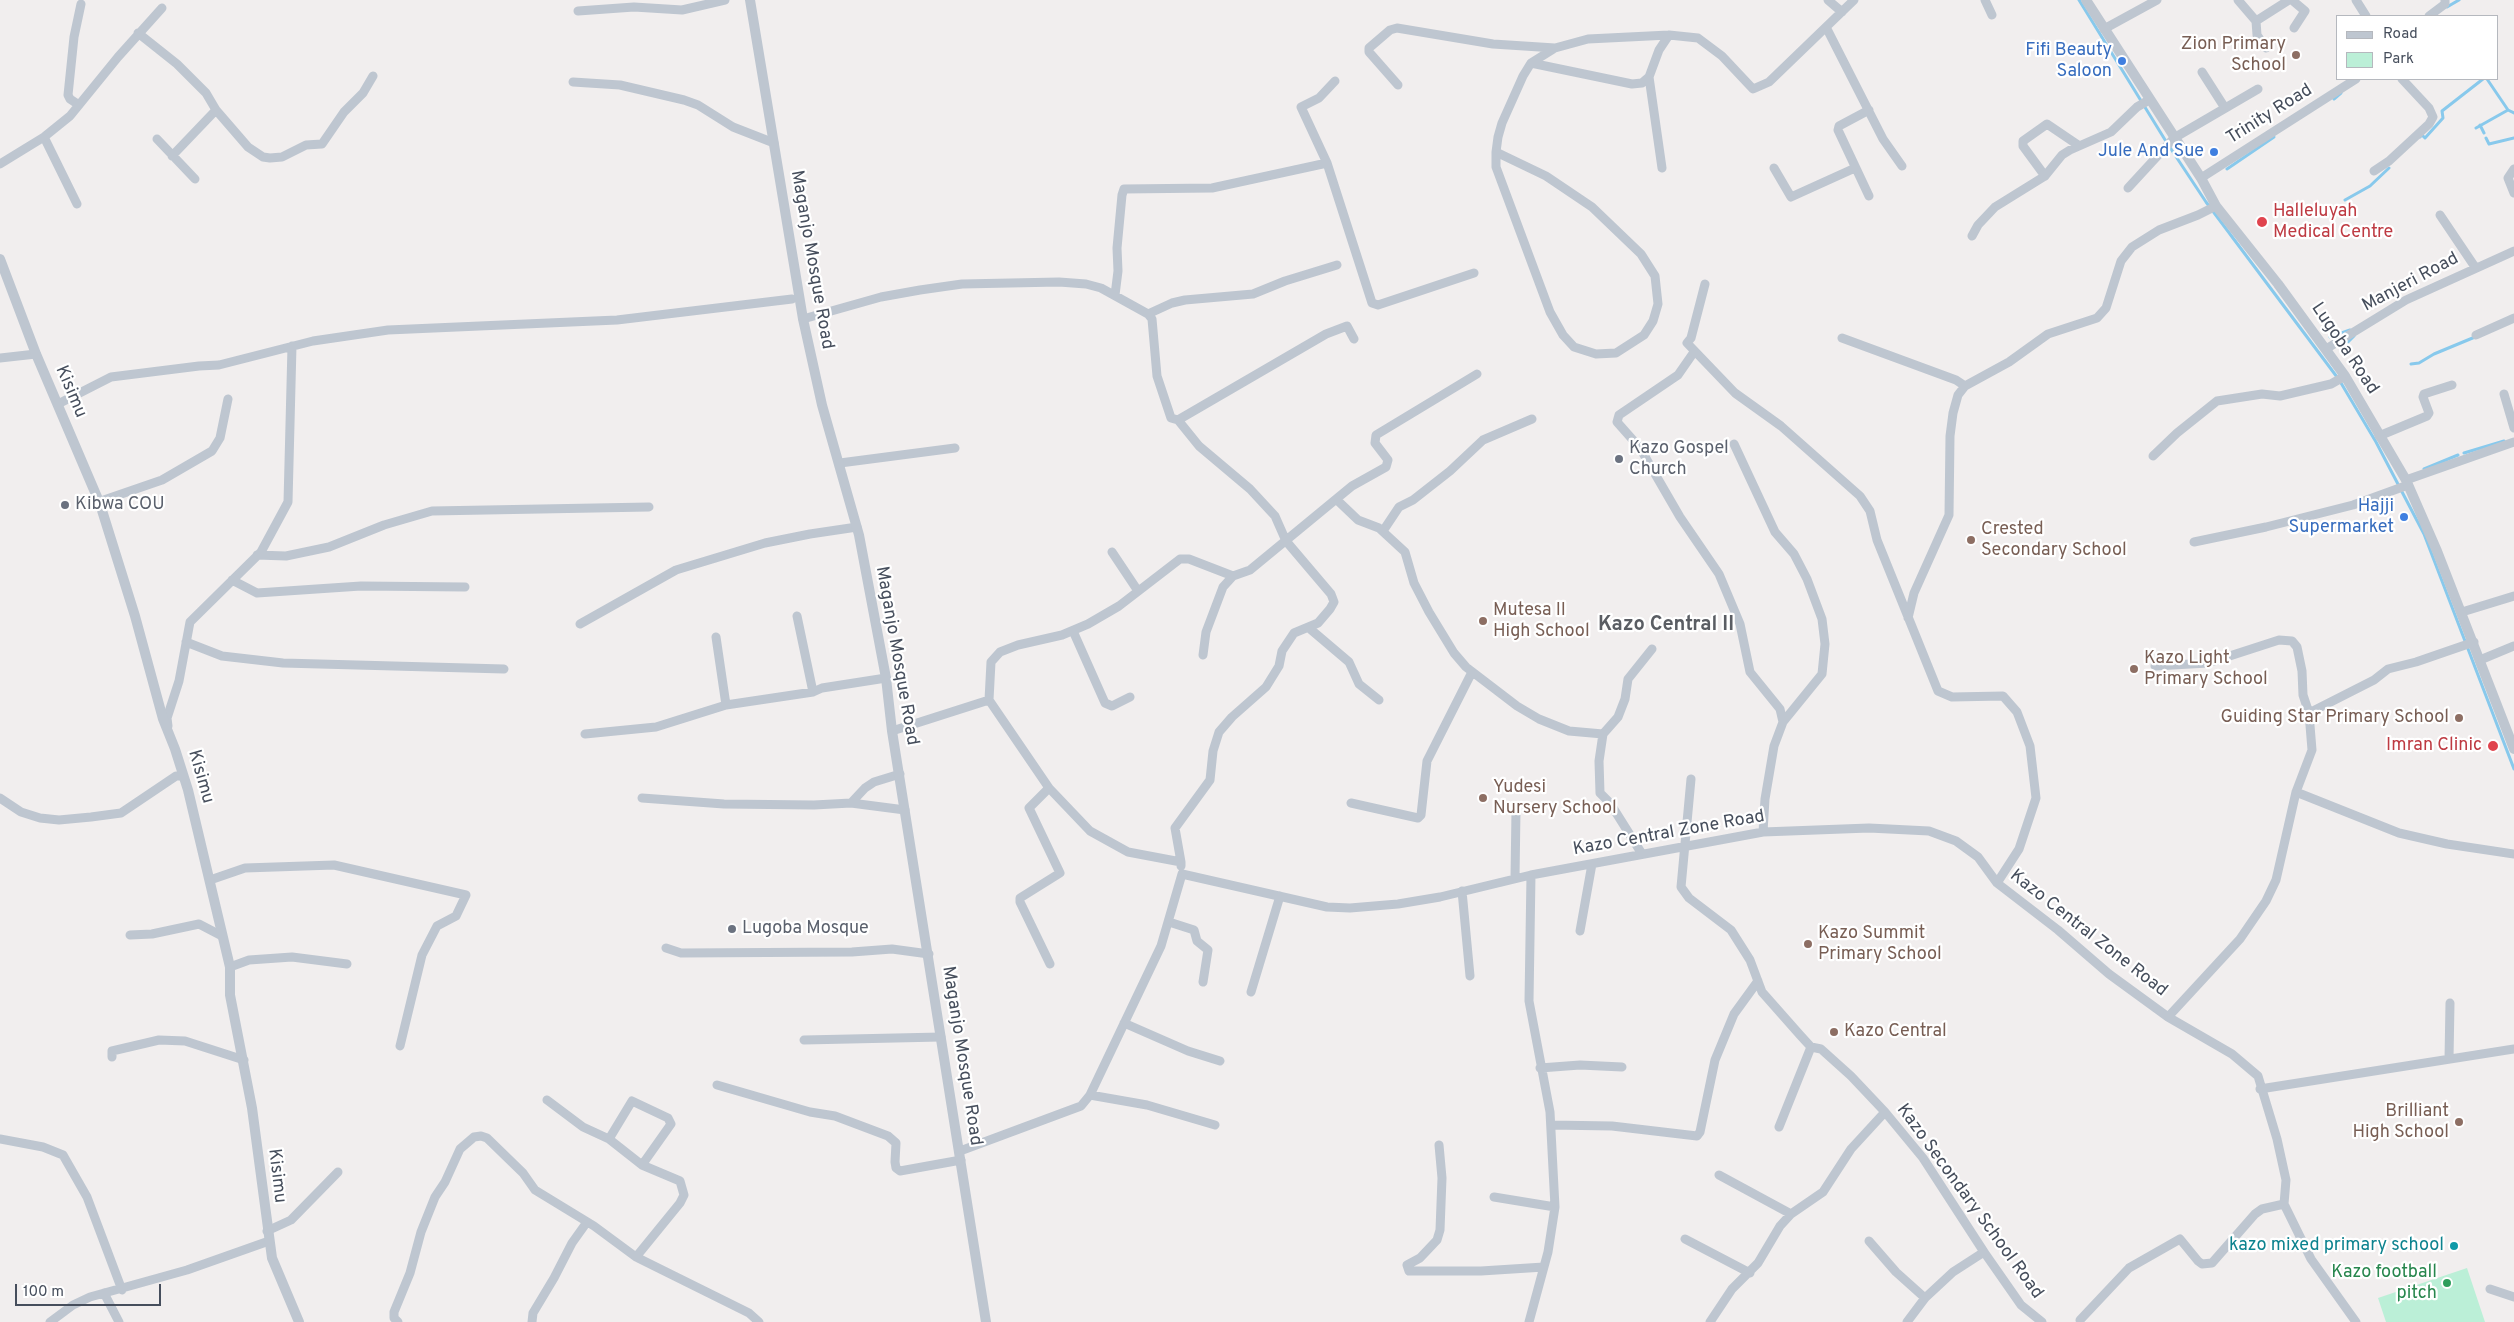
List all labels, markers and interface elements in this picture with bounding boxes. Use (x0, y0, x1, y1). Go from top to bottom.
legend (2336, 15, 2499, 80)
text: Road (2383, 25, 2418, 44)
place label: Zion Primary School (2181, 34, 2286, 76)
place label: Fifi Beauty Saloon (2025, 40, 2112, 82)
marker: Zion Primary School (2290, 49, 2302, 61)
text: Park (2383, 50, 2414, 69)
marker: Fifi Beauty Saloon (2116, 55, 2128, 67)
street label: Trinity Road (2223, 80, 2317, 150)
place label: Jule And Sue (2098, 141, 2204, 163)
marker: Jule And Sue (2208, 146, 2220, 158)
street label: Maganjo Mosque Road (785, 169, 837, 351)
place label: Halleluyah Medical Centre (2273, 201, 2393, 243)
marker: Halleluyah Medical Centre (2255, 215, 2269, 229)
street label: Manjeri Road (2359, 249, 2463, 317)
street label: Lugoba Road (2305, 299, 2383, 399)
street label: Kisimu (49, 363, 91, 421)
place label: Kazo Gospel Church (1629, 438, 1729, 480)
marker: Kazo Gospel Church (1613, 453, 1625, 465)
place label: Kibwa COU (75, 494, 165, 516)
place label: Hajji Supermarket (2288, 496, 2394, 538)
marker: Kibwa COU (59, 499, 71, 511)
marker: Hajji Supermarket (2398, 511, 2410, 523)
place label: Crested Secondary School (1981, 519, 2127, 562)
marker: Crested Secondary School (1965, 534, 1977, 546)
street label: Maganjo Mosque Road (870, 565, 922, 747)
place label: Mutesa II High School (1493, 600, 1590, 642)
district label: Kazo Central II (1598, 614, 1734, 638)
marker: Mutesa II High School (1477, 615, 1489, 627)
place label: Kazo Light Primary School (2144, 648, 2268, 691)
marker: Kazo Light Primary School (2128, 663, 2140, 675)
place label: Guiding Star Primary School (2221, 707, 2449, 729)
marker: Guiding Star Primary School (2453, 712, 2465, 724)
place label: Imran Clinic (2386, 735, 2482, 757)
marker: Imran Clinic (2486, 739, 2500, 753)
street label: Kisimu (182, 748, 218, 806)
place label: Yudesi Nursery School (1493, 777, 1617, 820)
marker: Yudesi Nursery School (1477, 792, 1489, 804)
street label: Kazo Central Zone Road (1572, 807, 1766, 861)
street label: Kazo Central Zone Road (2005, 866, 2171, 1002)
place label: Lugoba Mosque (742, 918, 869, 940)
marker: Lugoba Mosque (726, 923, 738, 935)
place label: Kazo Summit Primary School (1818, 923, 1942, 966)
marker: Kazo Summit Primary School (1802, 938, 1814, 950)
street label: Maganjo Mosque Road (936, 965, 986, 1147)
place label: Kazo Central (1844, 1021, 1947, 1043)
marker: Kazo Central (1828, 1026, 1840, 1038)
street label: Kazo Secondary School Road (1891, 1100, 2047, 1304)
place label: Brilliant High School (2352, 1101, 2449, 1144)
marker: Brilliant High School (2453, 1116, 2465, 1128)
street label: Kisimu (262, 1147, 290, 1205)
place label: kazo mixed primary school (2229, 1235, 2444, 1257)
marker: kazo mixed primary school (2448, 1240, 2460, 1252)
place label: Kazo football pitch (2331, 1262, 2437, 1304)
scale bar (18, 1274, 164, 1306)
marker: Kazo football pitch (2441, 1277, 2453, 1289)
text: 100 m (23, 1283, 64, 1302)

